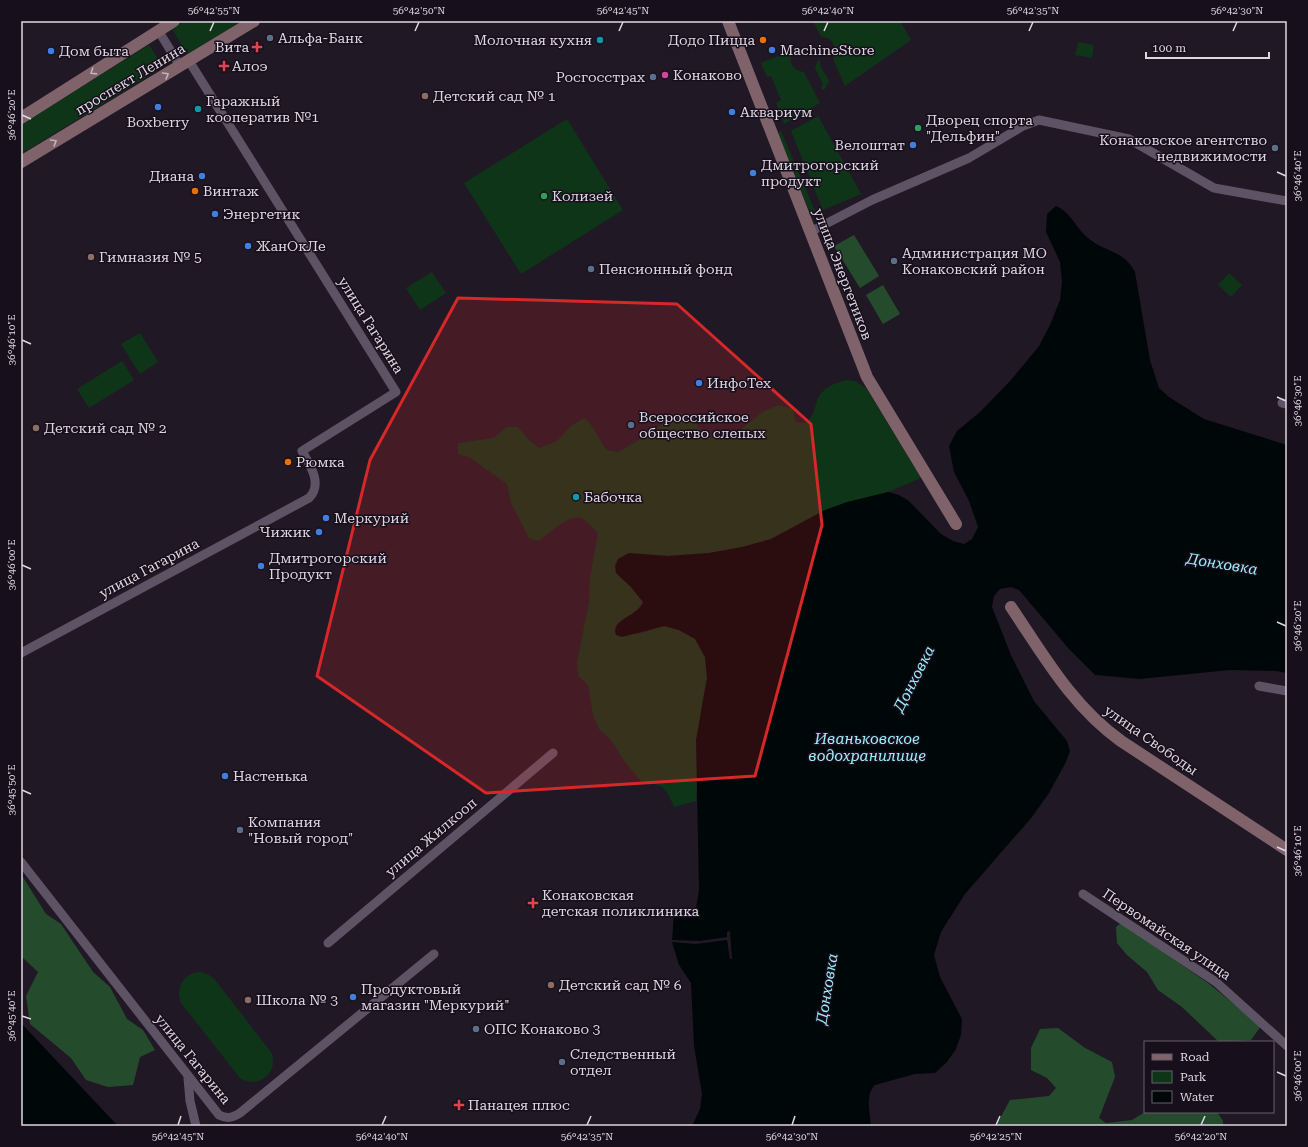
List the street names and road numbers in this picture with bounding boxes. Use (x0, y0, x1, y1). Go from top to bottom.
street label: проспект Ленина (72, 40, 188, 118)
street label: улица Энергетиков (810, 206, 876, 342)
street label: улица Гагарина (335, 274, 407, 377)
street label: улица Гагарина (96, 535, 202, 601)
street label: улица Свободы (1101, 702, 1201, 778)
street label: улица Жилкооп (382, 794, 480, 880)
street label: Первомайская улица (1100, 885, 1234, 983)
street label: улица Гагарина (152, 1011, 234, 1107)

